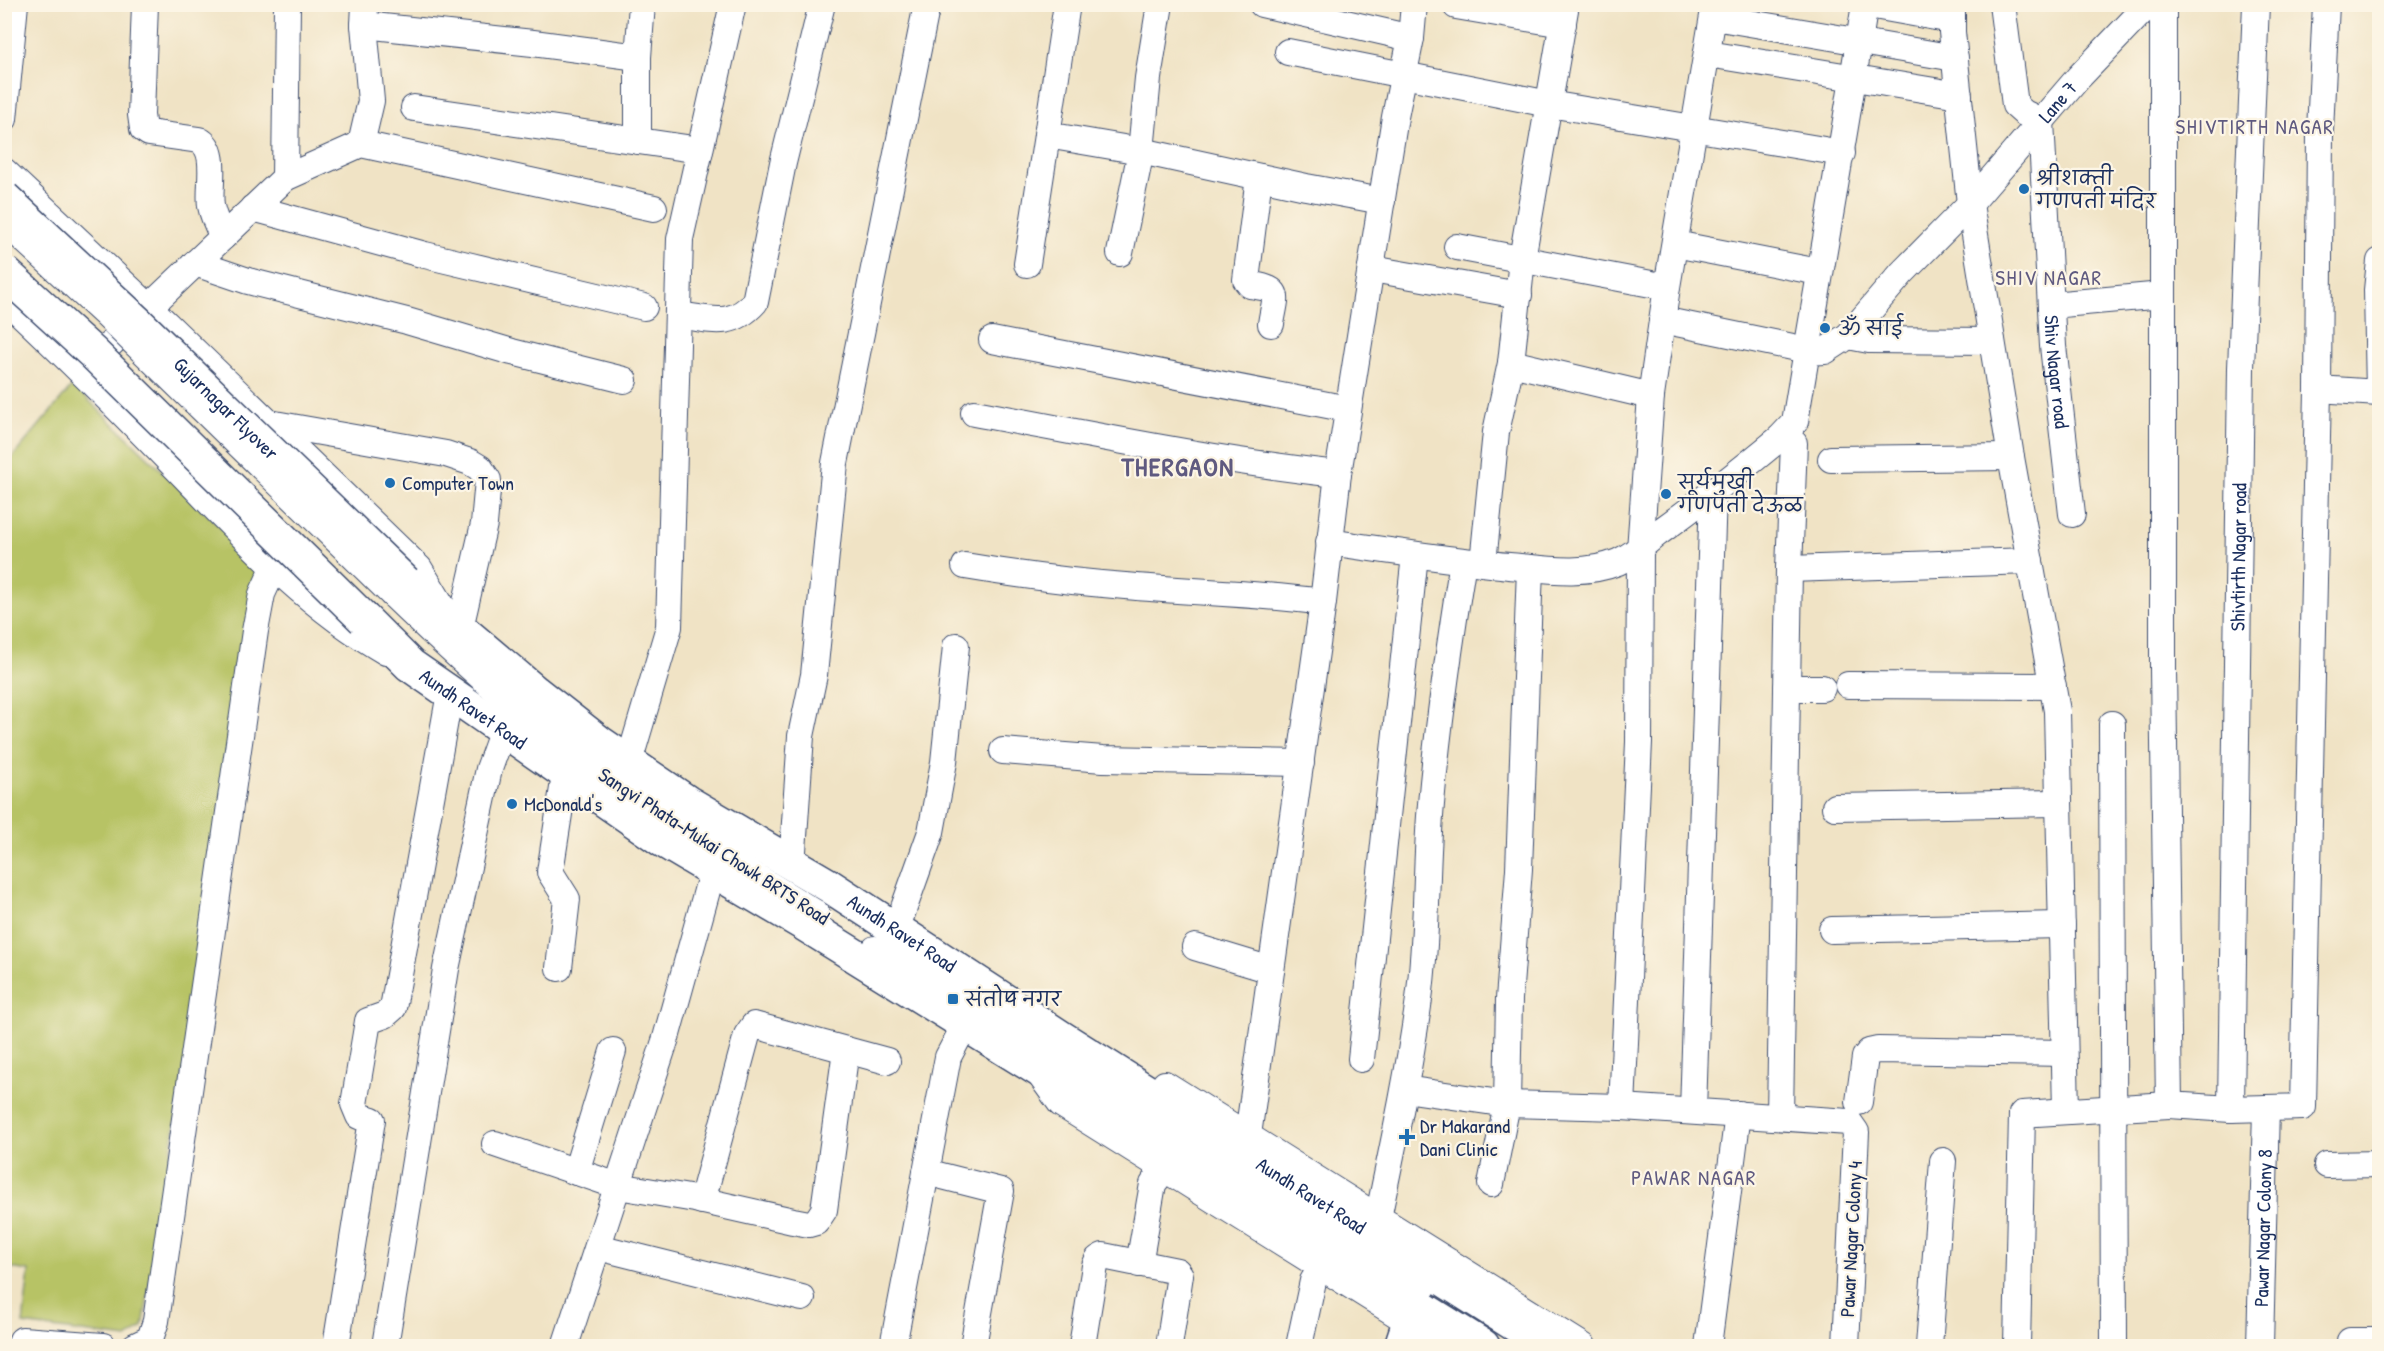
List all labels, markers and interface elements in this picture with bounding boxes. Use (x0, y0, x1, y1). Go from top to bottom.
street label: Lane 7 (2032, 75, 2083, 128)
district label: SHIVTIRTH NAGAR (2176, 112, 2334, 141)
place label: श्रीशक्ती गणपती मंदिर (2035, 163, 2157, 214)
marker: श्रीशक्ती गणपती मंदिर (2017, 182, 2031, 196)
district label: SHIV NAGAR (1995, 263, 2103, 292)
place label: ॐ साई (1837, 313, 1905, 341)
street label: Shiv Nagar road (2038, 314, 2076, 430)
marker: ॐ साई (1818, 321, 1832, 335)
street label: Gujarnagar Flyover (168, 351, 285, 466)
district label: THERGAON (1120, 449, 1235, 484)
place label: सूर्यमुखी गणपती देऊळ (1677, 467, 1804, 518)
place label: Computer Town (402, 469, 514, 496)
marker: Computer Town (383, 476, 397, 490)
street label: Shivtirth Nagar road (2223, 483, 2252, 631)
marker: सूर्यमुखी गणपती देऊळ (1659, 487, 1673, 501)
street label: Aundh Ravet Road (415, 662, 533, 755)
street label: Sangvi Phata-Mukai Chowk BRTS Road (593, 761, 835, 931)
place label: McDonald's (524, 790, 602, 817)
marker: McDonald's (505, 797, 519, 811)
street label: Aundh Ravet Road (843, 887, 962, 978)
place label: संतोष नगर (964, 984, 1063, 1012)
marker: संतोष नगर (946, 992, 960, 1006)
place label: Dr Makarand Dani Clinic (1420, 1112, 1510, 1162)
marker: Dr Makarand Dani Clinic (1398, 1128, 1416, 1146)
street label: Pawar Nagar Colony 8 (2247, 1149, 2278, 1307)
street label: Aundh Ravet Road (1251, 1150, 1372, 1240)
street label: Pawar Nagar Colony 4 (1833, 1160, 1868, 1318)
district label: PAWAR NAGAR (1631, 1163, 1757, 1192)

